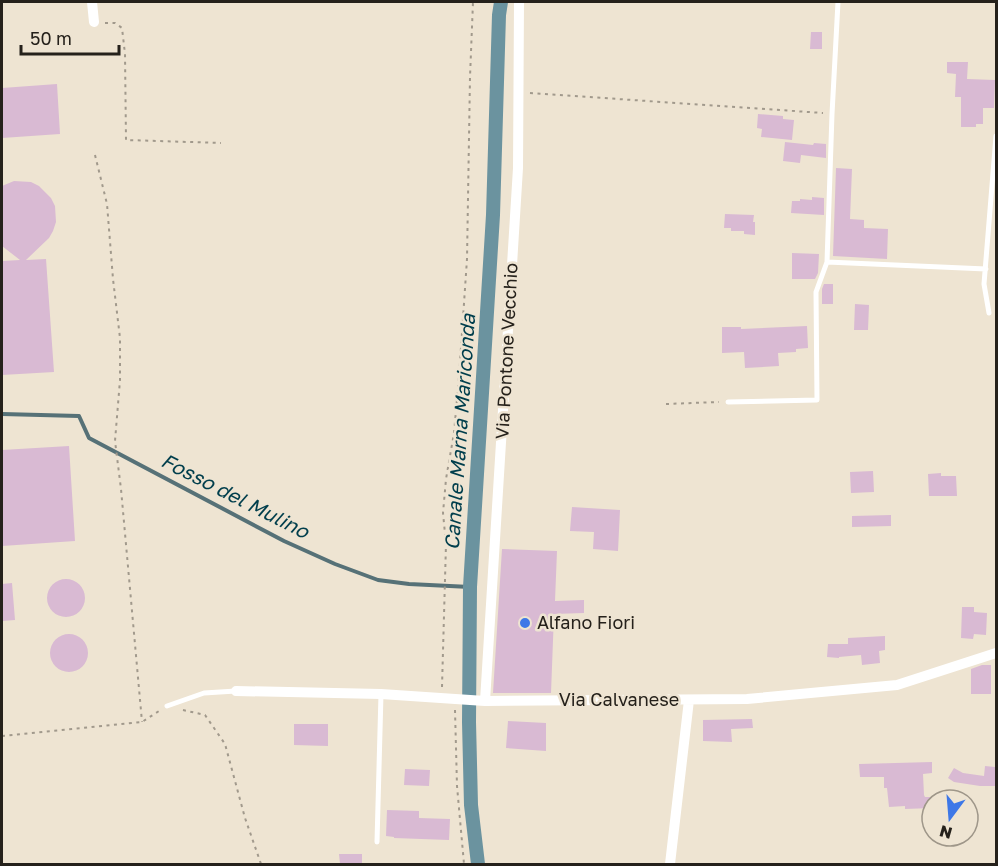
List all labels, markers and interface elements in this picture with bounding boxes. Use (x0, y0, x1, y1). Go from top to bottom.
scale bar (21, 18, 118, 56)
text: 50 m (30, 27, 72, 49)
street label: Via Pontone Vecchio (490, 262, 522, 440)
water label: Canale Marna Mariconda (439, 312, 479, 551)
water label: Fosso del Mulino (158, 448, 314, 543)
place label: Alfano Fiori (537, 611, 635, 633)
marker: Alfano Fiori (518, 616, 532, 630)
street label: Via Calvanese (559, 688, 679, 710)
north arrow (920, 788, 980, 848)
text: N (937, 821, 954, 844)

